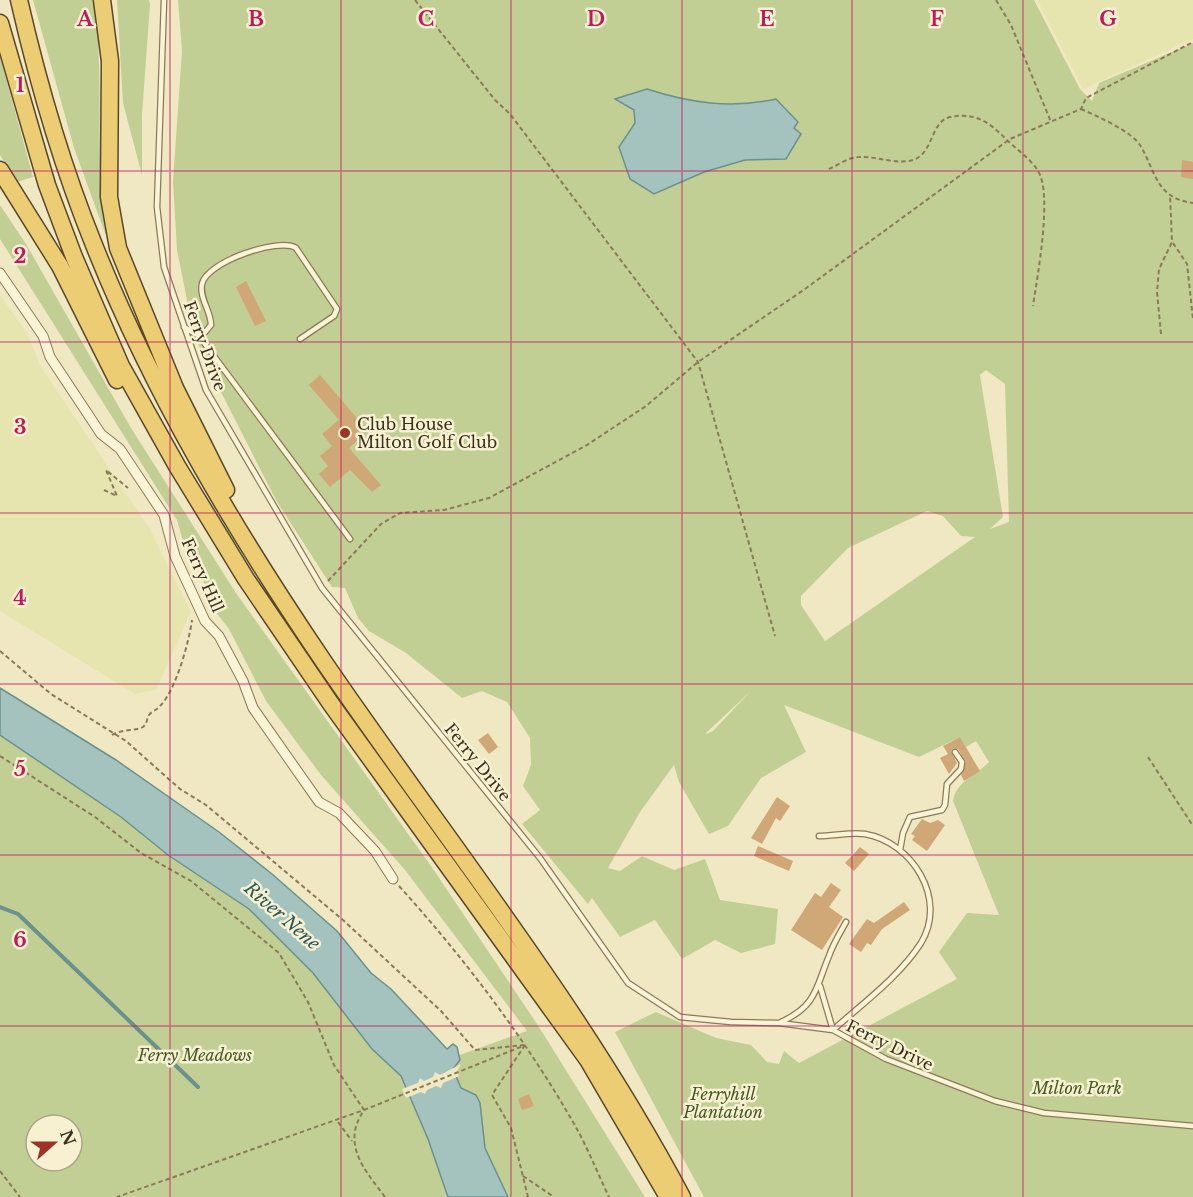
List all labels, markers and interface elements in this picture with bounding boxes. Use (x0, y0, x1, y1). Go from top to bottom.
text: A (76, 7, 94, 31)
text: B (248, 7, 264, 31)
text: C (418, 7, 434, 31)
text: D (587, 7, 605, 31)
text: E (759, 7, 775, 31)
text: F (930, 7, 944, 31)
text: G (1099, 7, 1117, 31)
text: 1 (16, 73, 25, 97)
text: 2 (13, 244, 27, 268)
street label: Ferry Drive (179, 298, 231, 394)
place label: Club House Milton Golf Club (357, 414, 497, 452)
text: 3 (14, 415, 26, 439)
marker: Club House Milton Golf Club (338, 426, 352, 440)
street label: Ferry Hill (178, 535, 228, 615)
text: 4 (13, 586, 27, 610)
street label: Ferry Drive (440, 719, 516, 805)
text: 5 (14, 757, 26, 781)
water label: River Nene (239, 877, 324, 955)
text: 6 (13, 928, 27, 952)
street label: Ferry Drive (843, 1015, 937, 1075)
park label: Ferry Meadows (137, 1045, 252, 1065)
park label: Milton Park (1031, 1078, 1122, 1098)
park label: Ferryhill Plantation (682, 1084, 763, 1122)
north arrow (24, 1113, 84, 1173)
text: N (56, 1127, 80, 1148)

